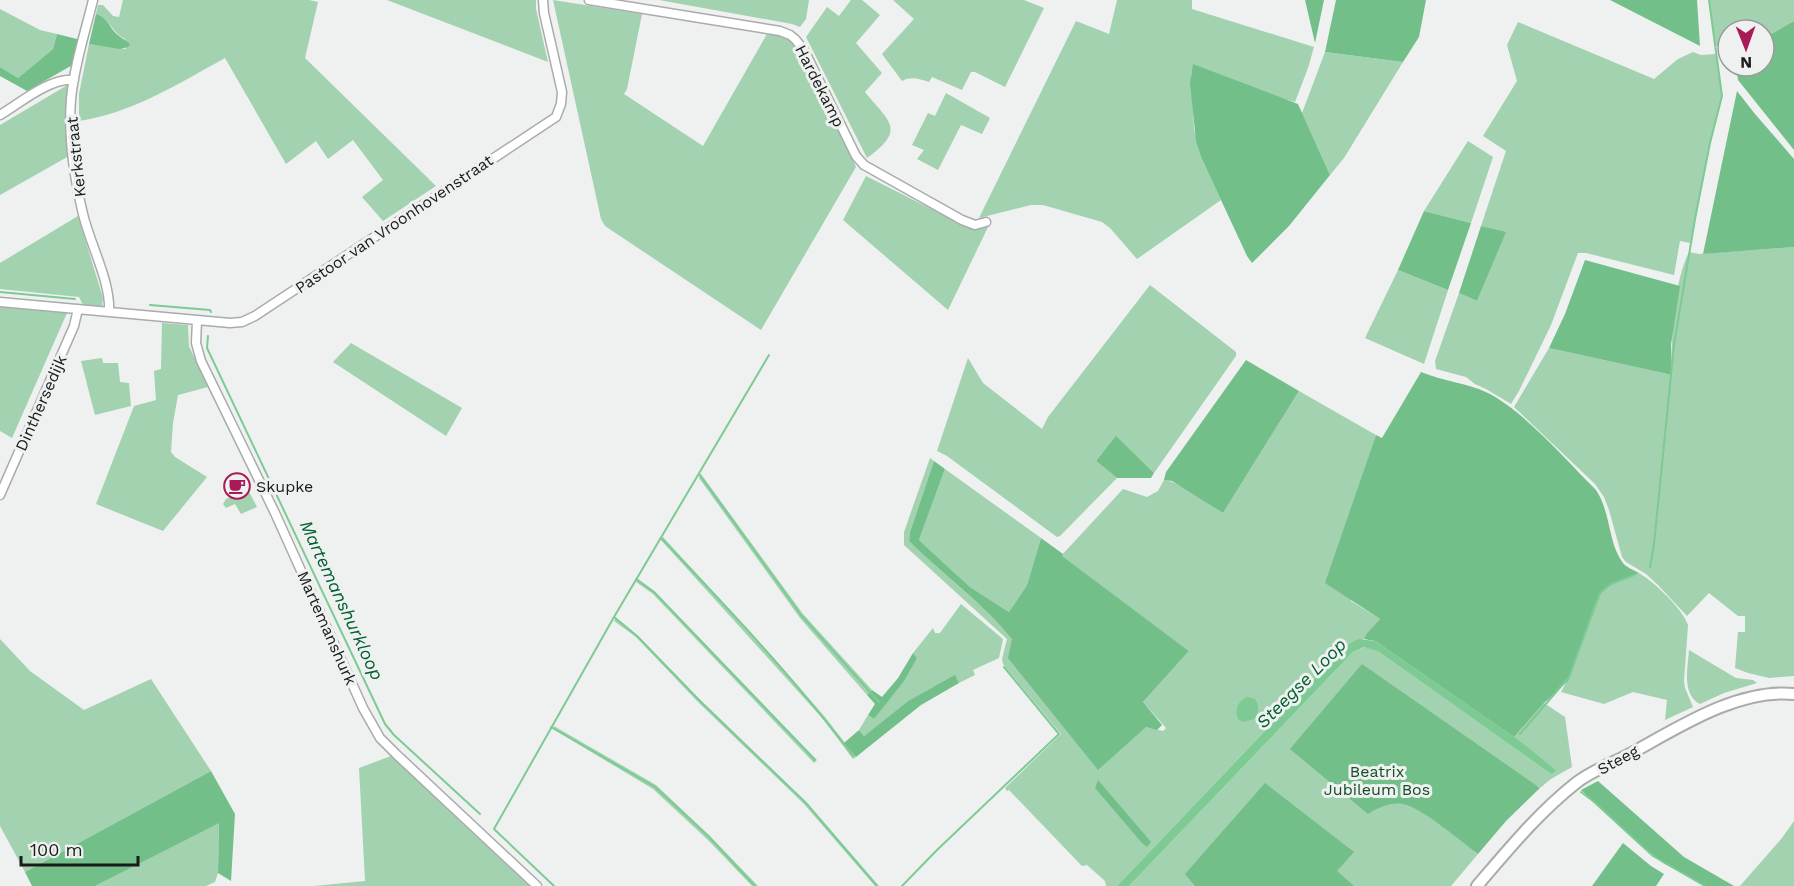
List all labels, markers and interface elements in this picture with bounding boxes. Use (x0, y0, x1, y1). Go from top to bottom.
north arrow (1716, 18, 1776, 78)
street label: Hardekamp (791, 42, 849, 130)
text: N (1740, 53, 1752, 72)
street label: Kerkstraat (62, 116, 90, 198)
street label: Pastoor van Vroonhovenstraat (292, 150, 497, 297)
street label: Dinthersedijk (11, 352, 71, 454)
cafe icon: Skupke (222, 471, 252, 501)
place label: Skupke (256, 477, 313, 496)
water label: Martemanshurkloop (295, 517, 389, 683)
street label: Martemanshurk (293, 568, 361, 688)
water label: Steegse Loop (1252, 634, 1350, 732)
street label: Steeg (1594, 741, 1642, 779)
park label: Beatrix Jubileum Bos (1324, 762, 1430, 799)
scale bar (21, 829, 138, 867)
text: 100 m (30, 839, 83, 860)

